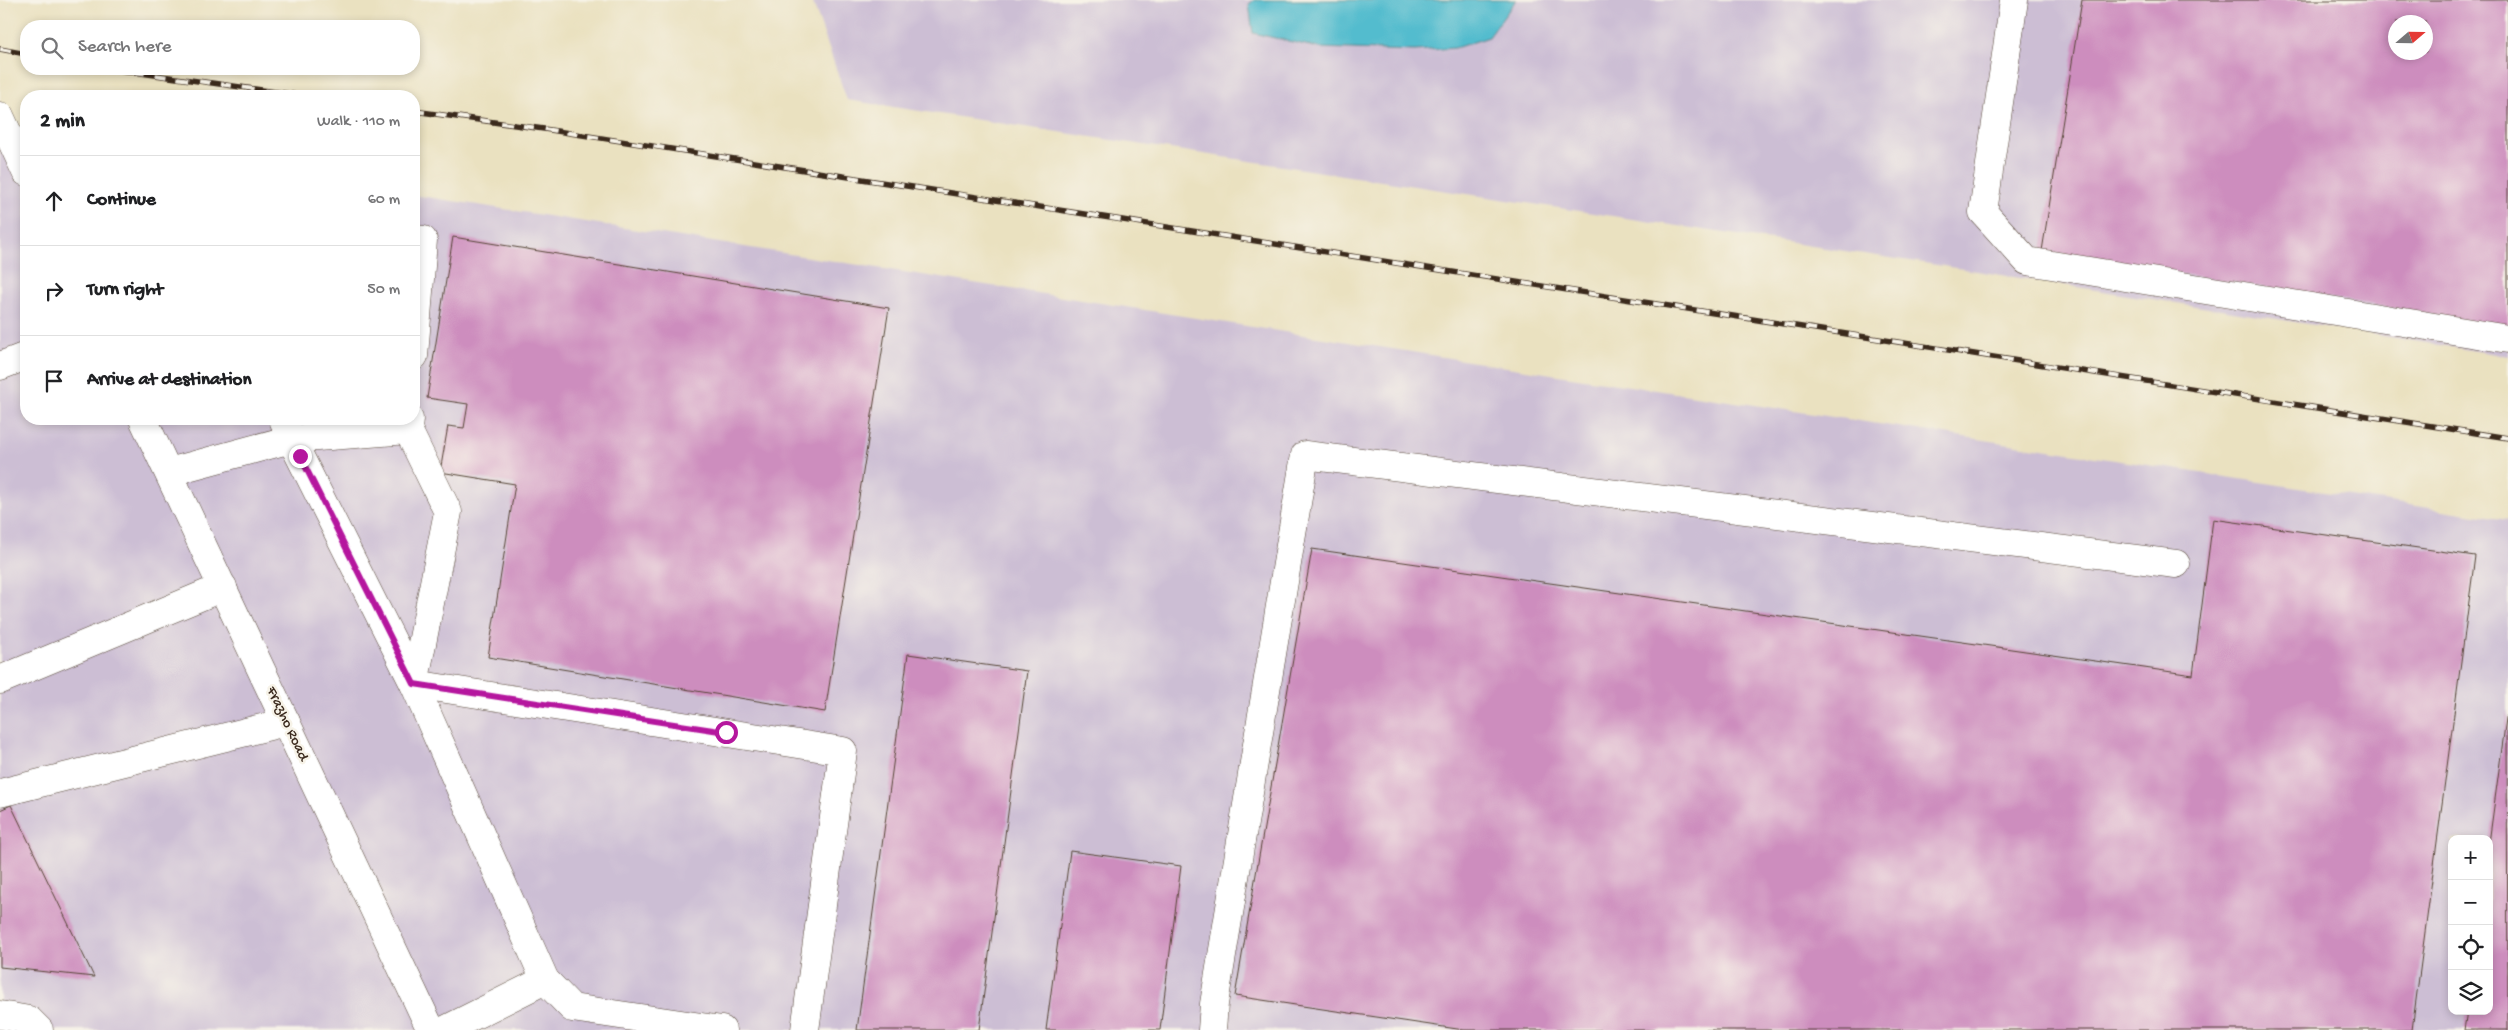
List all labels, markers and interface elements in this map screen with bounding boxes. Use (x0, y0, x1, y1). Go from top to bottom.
north arrow (2388, 15, 2433, 60)
search box (20, 20, 420, 75)
icon: search (38, 34, 66, 62)
text: Search here (78, 36, 172, 59)
text: 2 min (40, 110, 85, 135)
text: Walk · 110 m (317, 113, 400, 132)
icon: ahead (40, 187, 68, 215)
text: Continue (87, 189, 156, 212)
text: 60 m (368, 191, 400, 210)
icon: right (40, 277, 68, 305)
text: Turn right (87, 279, 163, 302)
text: 50 m (367, 281, 400, 300)
icon: arrive (40, 367, 68, 395)
text: Arrive at destination (87, 369, 251, 392)
route end (289, 445, 312, 468)
street label: Frazho Road (261, 683, 313, 765)
route start (715, 721, 738, 744)
map controls (2448, 835, 2493, 1015)
button: + (2448, 835, 2493, 880)
button: − (2448, 880, 2493, 925)
button: locate (2448, 925, 2493, 970)
button: layers (2448, 970, 2493, 1015)

